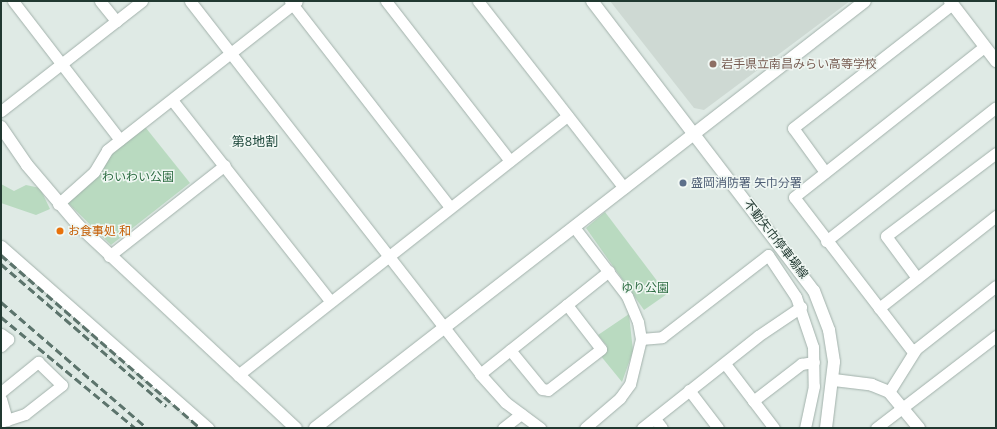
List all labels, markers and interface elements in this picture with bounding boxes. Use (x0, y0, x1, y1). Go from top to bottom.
place label: 岩手県立南昌みらい高等学校 (721, 57, 877, 71)
marker: 岩手県立南昌みらい高等学校 (708, 59, 718, 69)
district label: 第8地割 (232, 133, 278, 149)
park label: わいわい公園 (102, 170, 174, 184)
place label: 盛岡消防署 矢巾分署 (691, 176, 802, 190)
marker: 盛岡消防署 矢巾分署 (678, 178, 688, 188)
street label: 不動矢巾停車場線 (741, 197, 811, 281)
place label: お食事処 和 (68, 224, 131, 238)
marker: お食事処 和 (55, 226, 65, 236)
park label: ゆり公園 (621, 281, 669, 295)

